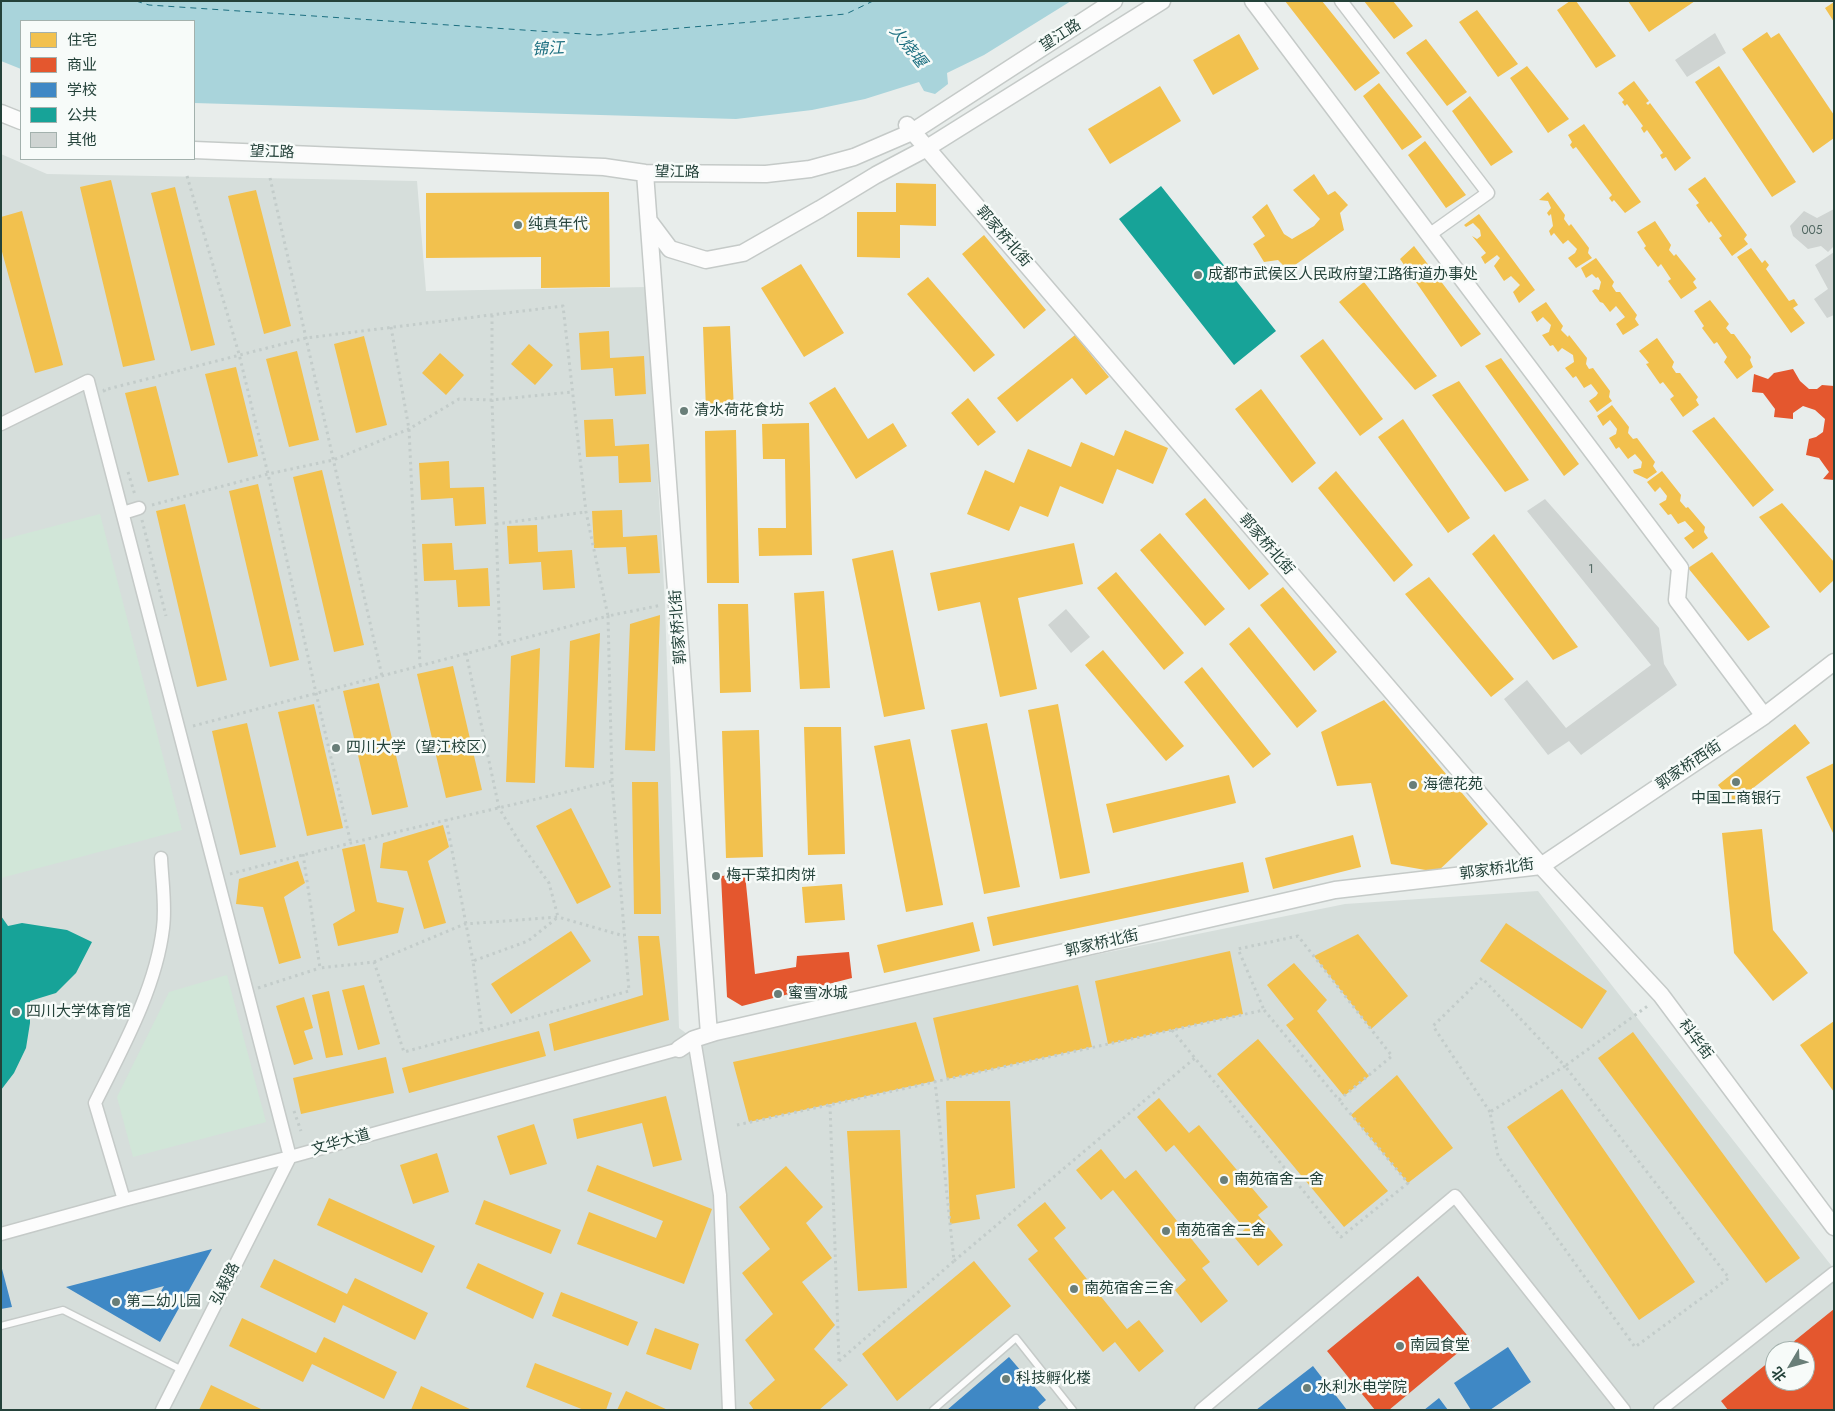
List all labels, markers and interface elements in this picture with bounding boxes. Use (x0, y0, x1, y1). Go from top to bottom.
street label: 望江路 (1037, 16, 1085, 56)
legend (20, 20, 195, 160)
water label: 火烧堰 (884, 22, 930, 72)
text: 住宅 (67, 29, 97, 51)
water label: 锦江 (532, 40, 564, 60)
text: 商业 (67, 54, 97, 76)
text: 学校 (67, 79, 97, 101)
text: 公共 (67, 104, 97, 126)
text: 其他 (67, 129, 97, 151)
street label: 望江路 (249, 143, 295, 163)
street label: 望江路 (654, 164, 700, 182)
street label: 郭家桥北街 (972, 203, 1034, 271)
place label: 纯真年代 (528, 216, 588, 234)
marker: 纯真年代 (512, 219, 524, 231)
house number: 005 (1801, 224, 1823, 238)
place label: 成都市武侯区人民政府望江路街道办事处 (1208, 266, 1478, 284)
marker: 成都市武侯区人民政府望江路街道办事处 (1192, 269, 1204, 281)
place label: 清水荷花食坊 (694, 402, 784, 420)
marker: 清水荷花食坊 (678, 405, 690, 417)
street label: 郭家桥北街 (1235, 511, 1297, 579)
house number: 1 (1588, 563, 1594, 577)
street label: 郭家桥北街 (667, 589, 691, 665)
street label: 郭家桥西街 (1653, 738, 1725, 794)
place label: 四川大学（望江校区） (346, 739, 496, 757)
marker: 四川大学（望江校区） (330, 742, 342, 754)
place label: 海德花苑 (1423, 776, 1483, 794)
marker: 中国工商银行 (1730, 776, 1742, 788)
marker: 海德花苑 (1407, 779, 1419, 791)
place label: 中国工商银行 (1691, 790, 1781, 808)
street label: 郭家桥北街 (1459, 856, 1535, 884)
place label: 梅干菜扣肉饼 (726, 867, 816, 885)
marker: 梅干菜扣肉饼 (710, 870, 722, 882)
street label: 郭家桥北街 (1063, 927, 1141, 961)
place label: 蜜雪冰城 (788, 985, 848, 1003)
marker: 蜜雪冰城 (772, 988, 784, 1000)
place label: 四川大学体育馆 (26, 1003, 131, 1021)
marker: 四川大学体育馆 (10, 1006, 22, 1018)
street label: 科华街 (1674, 1017, 1716, 1063)
street label: 文华大道 (310, 1126, 372, 1160)
place label: 南苑宿舍一舍 (1234, 1171, 1324, 1189)
marker: 南苑宿舍一舍 (1218, 1174, 1230, 1186)
place label: 南苑宿舍二舍 (1176, 1222, 1266, 1240)
marker: 南苑宿舍二舍 (1160, 1225, 1172, 1237)
street label: 弘毅路 (208, 1260, 244, 1308)
place label: 南苑宿舍三舍 (1084, 1280, 1174, 1298)
marker: 南苑宿舍三舍 (1068, 1283, 1080, 1295)
place label: 第二幼儿园 (126, 1293, 201, 1311)
marker: 第二幼儿园 (110, 1296, 122, 1308)
place label: 南园食堂 (1410, 1337, 1470, 1355)
marker: 南园食堂 (1394, 1340, 1406, 1352)
north arrow (1765, 1341, 1815, 1391)
text: 北 (1767, 1363, 1791, 1386)
place label: 科技孵化楼 (1016, 1370, 1091, 1388)
marker: 科技孵化楼 (1000, 1373, 1012, 1385)
place label: 水利水电学院 (1317, 1379, 1407, 1397)
marker: 水利水电学院 (1301, 1382, 1313, 1394)

